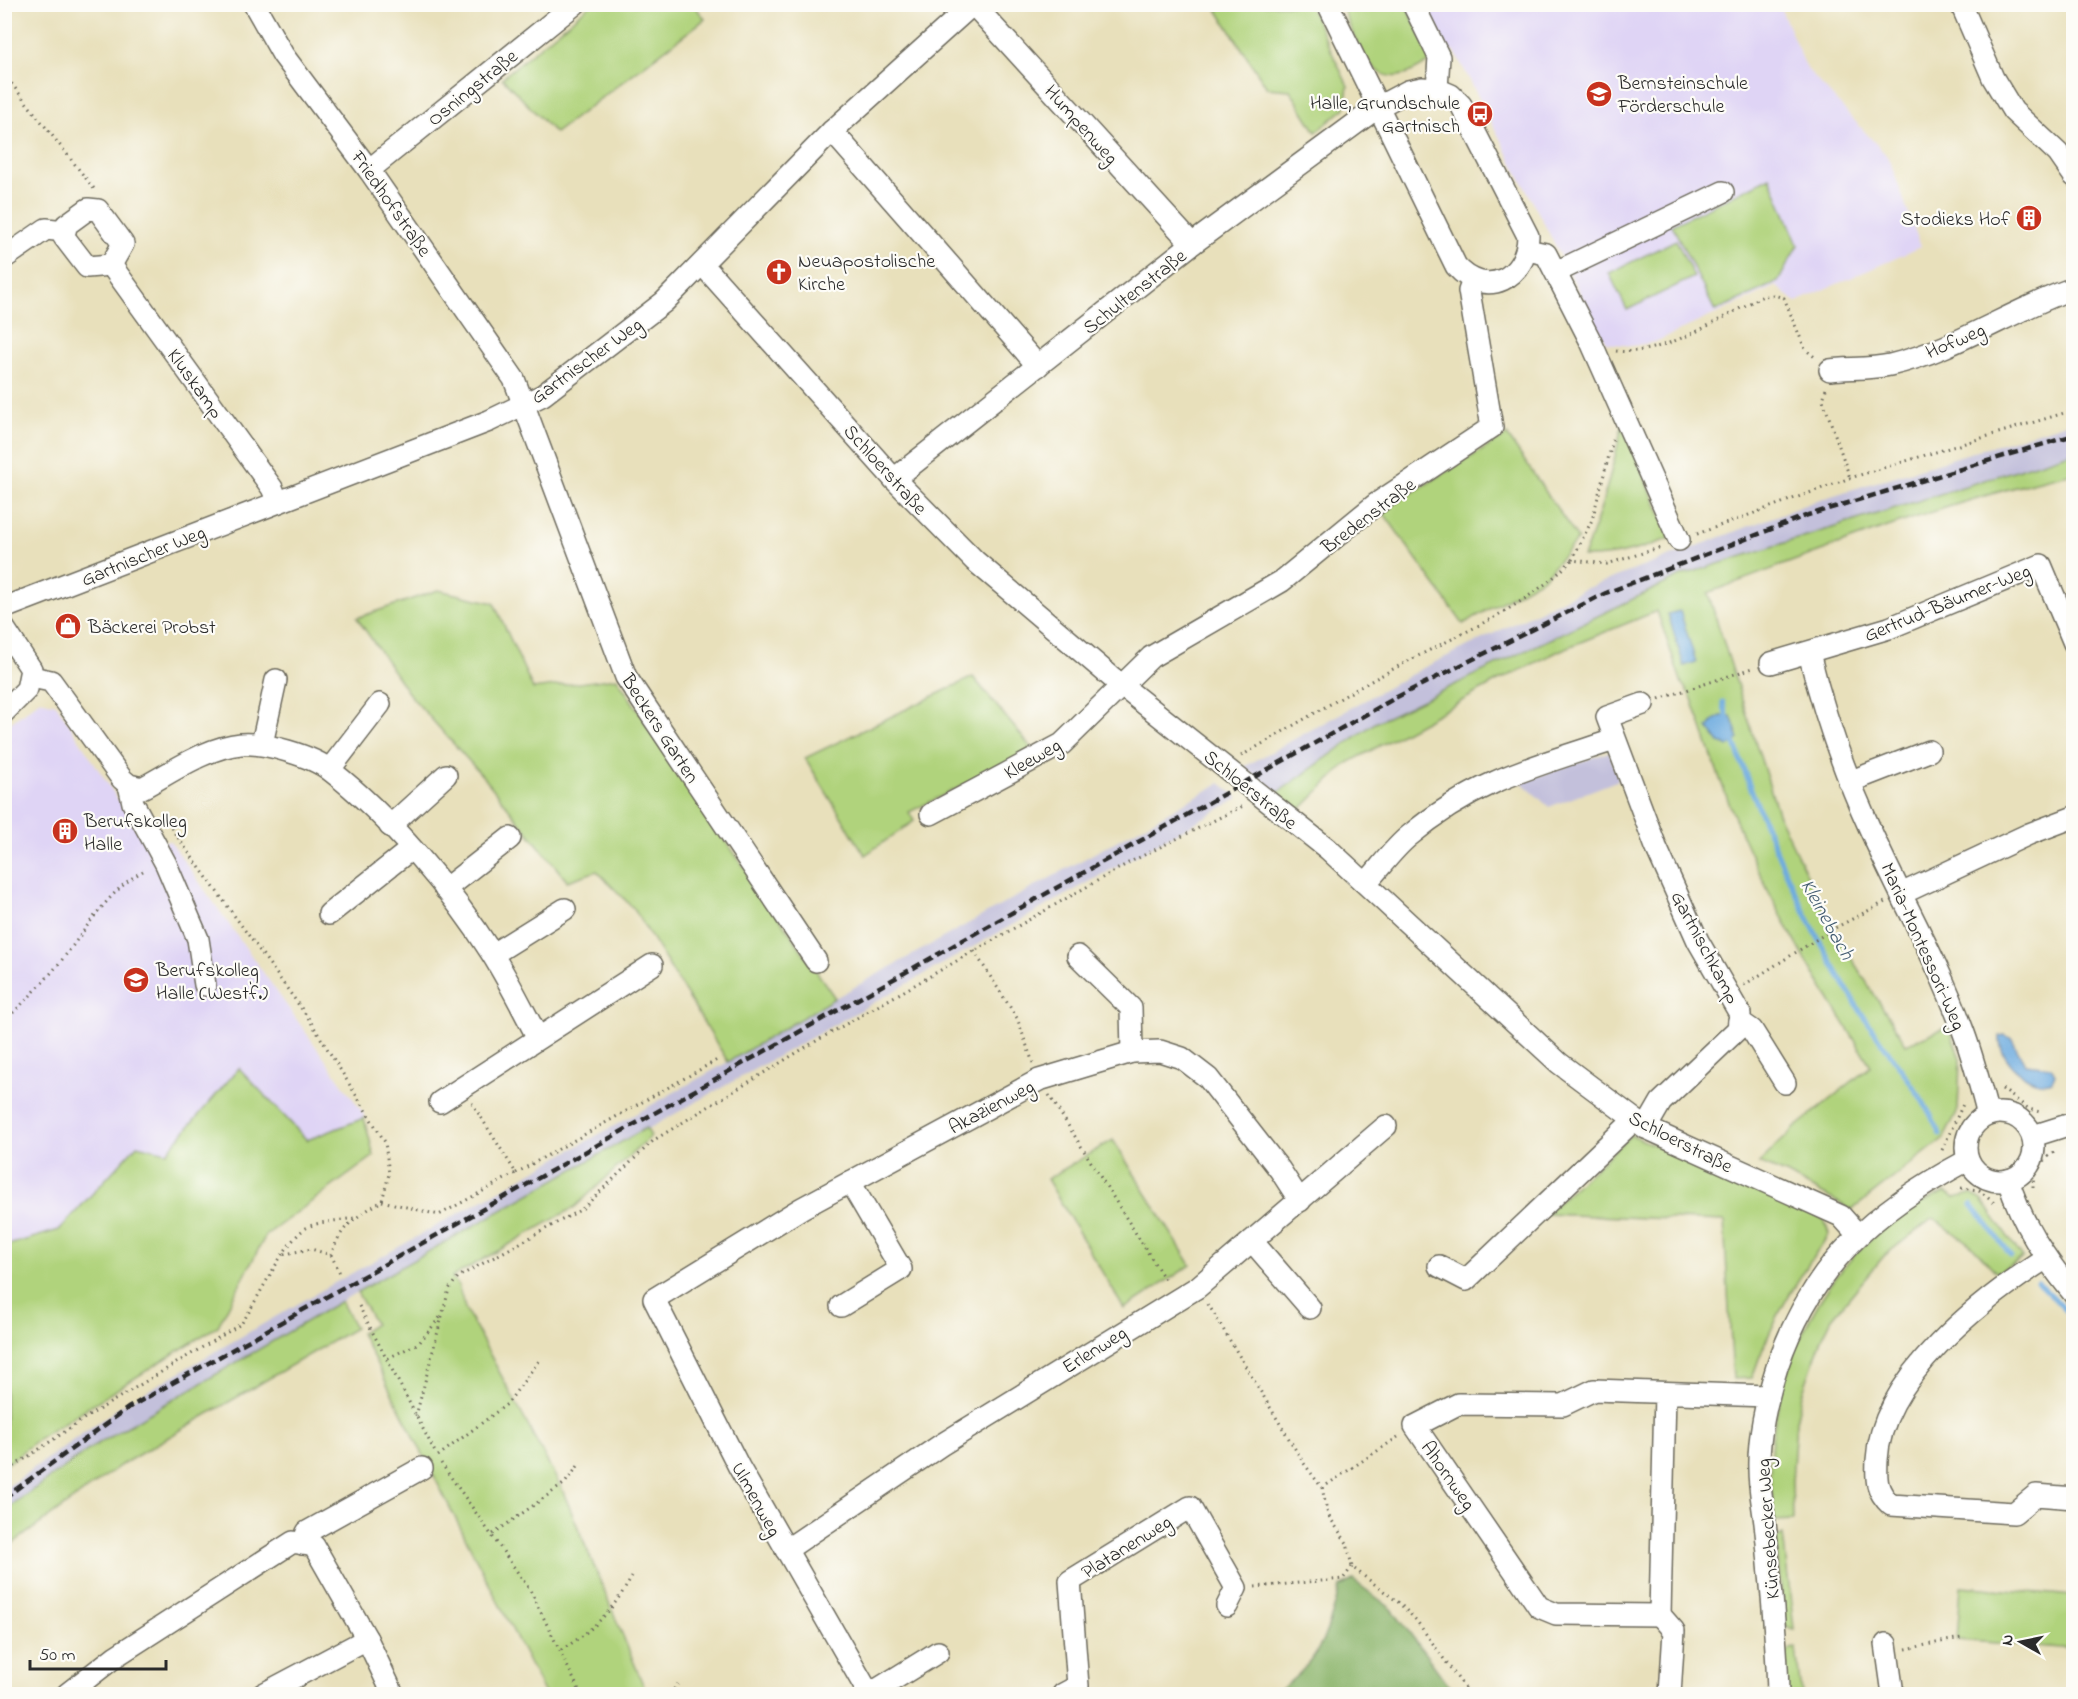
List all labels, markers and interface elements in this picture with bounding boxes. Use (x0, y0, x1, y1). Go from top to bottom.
street label: Osningstraße (422, 43, 526, 135)
place label: Bernsteinschule Förderschule (1617, 70, 1748, 122)
street label: Humpenweg (1035, 79, 1124, 173)
school or university icon: Bernsteinschule Förderschule (1584, 79, 1614, 109)
place label: Halle, Grundschule Gartnisch (1310, 90, 1460, 142)
bus stop icon: Halle, Grundschule Gartnisch (1465, 99, 1495, 129)
street label: Friedhofstraße (342, 145, 437, 264)
building icon: Stodieks Hof (2014, 203, 2044, 233)
place label: Stodieks Hof (1901, 206, 2011, 235)
street label: Schultenstraße (1077, 243, 1194, 343)
place label: Neuapostolische Kirche (798, 248, 935, 300)
church icon: Neuapostolische Kirche (764, 257, 794, 287)
street label: Gartnischer Weg (526, 312, 650, 413)
street label: Hofweg (1922, 317, 1991, 369)
street label: Kluskamp (159, 343, 229, 426)
street label: Schloerstraße (835, 419, 933, 523)
street label: Bredenstraße (1315, 472, 1423, 563)
street label: Gartnischer Weg (77, 519, 211, 596)
street label: Gertrud-Bäumer-Weg (1860, 558, 2036, 652)
shop icon: Bäckerei Probst (53, 611, 83, 641)
place label: Bäckerei Probst (87, 614, 216, 643)
street label: Beckers Garten (612, 668, 705, 790)
street label: Kleeweg (999, 732, 1068, 789)
street label: Schloerstraße (1196, 744, 1303, 838)
place label: Berufskolleg Halle (83, 808, 187, 860)
building icon: Berufskolleg Halle (50, 816, 80, 846)
street label: Maria-Montessori-Weg (1871, 859, 1972, 1036)
water label: Kleinebach (1792, 874, 1861, 967)
street label: Gartnischkamp (1662, 887, 1746, 1010)
place label: Berufskolleg Halle (Westf.) (155, 957, 268, 1009)
school or university icon: Berufskolleg Halle (Westf.) (121, 965, 151, 995)
street label: Akazienweg (944, 1073, 1041, 1144)
street label: Schloerstraße (1623, 1105, 1737, 1182)
street label: Erlenweg (1057, 1320, 1134, 1383)
street label: Ahornweg (1411, 1436, 1482, 1518)
street label: Künsebecker Weg (1750, 1457, 1790, 1600)
street label: Ulmenweg (722, 1458, 787, 1543)
street label: Platanenweg (1076, 1509, 1179, 1588)
north arrow (1991, 1612, 2051, 1672)
scale bar (30, 1633, 166, 1671)
text: N (1995, 1633, 2021, 1647)
text: 50 m (39, 1643, 76, 1669)

